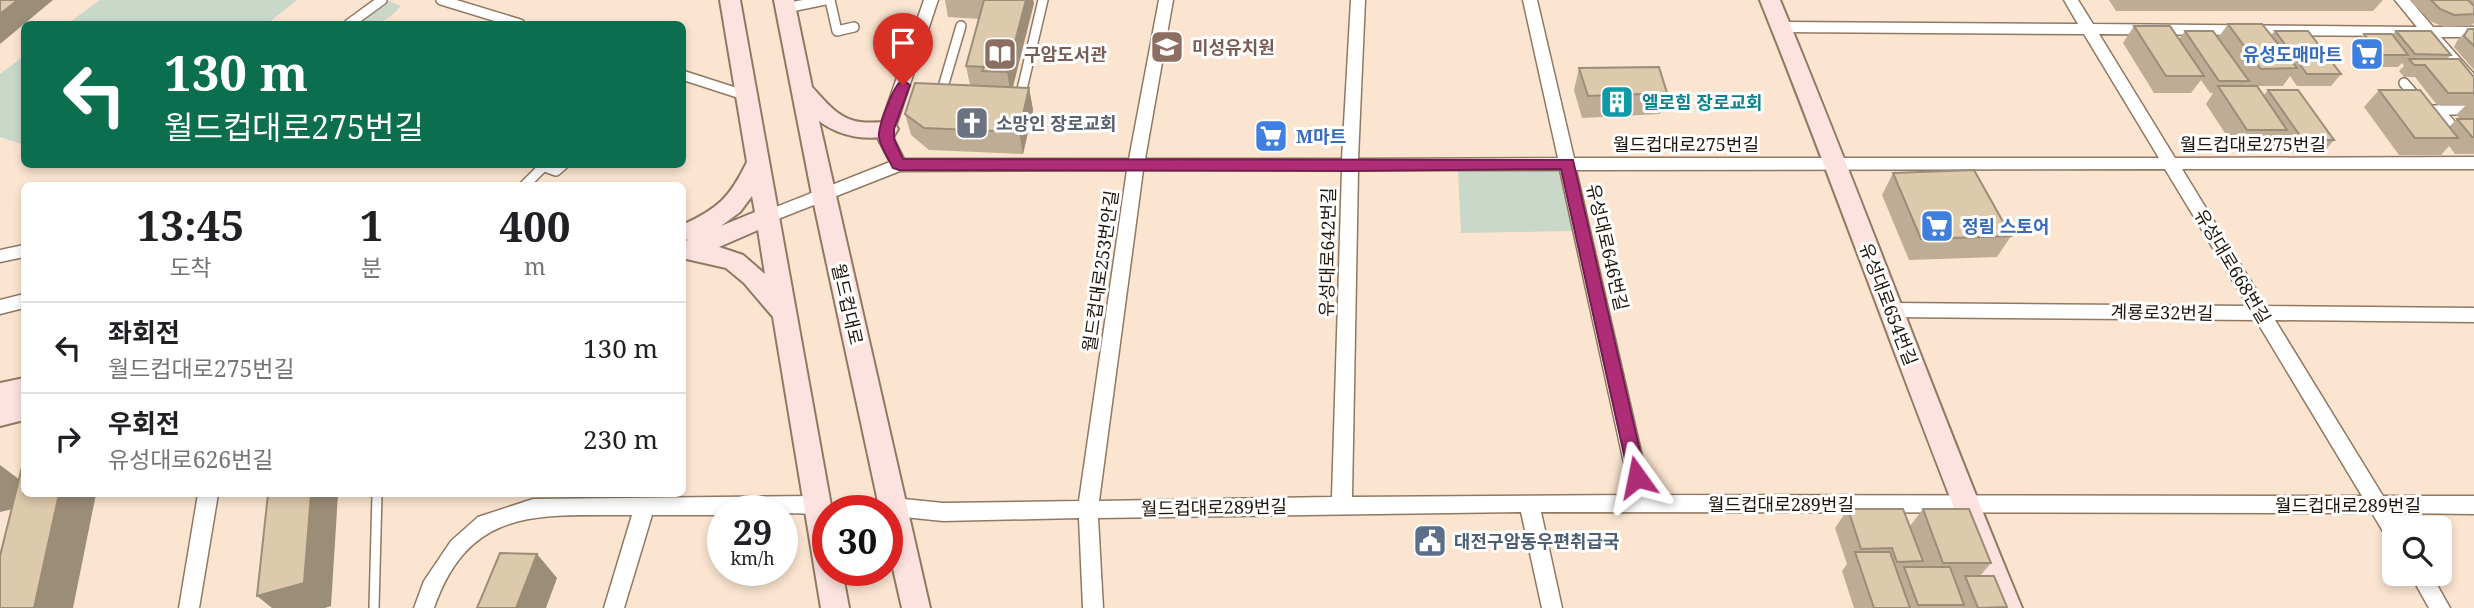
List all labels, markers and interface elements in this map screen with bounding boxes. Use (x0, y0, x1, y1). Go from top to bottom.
pin (873, 13, 933, 85)
icon: arrive (884, 24, 922, 62)
school or university icon: 미성유치원 (1148, 28, 1186, 66)
library icon: 구암도서관 (981, 35, 1019, 73)
place label: 미성유치원 (1192, 35, 1275, 59)
supermarket icon: 유성도매마트 (2348, 35, 2386, 73)
text: 130 m (164, 39, 308, 105)
place label: 구암도서관 (1024, 42, 1107, 66)
place label: 유성도매마트 (2243, 42, 2342, 66)
icon: left (49, 49, 140, 140)
building icon: 엘로힘 장로교회 (1598, 83, 1636, 121)
place label: 엘로힘 장로교회 (1642, 90, 1763, 114)
church icon: 소망인 장로교회 (953, 104, 991, 142)
text: 월드컵대로275번길 (164, 105, 424, 148)
place label: 소망인 장로교회 (996, 111, 1117, 135)
supermarket icon: M마트 (1252, 117, 1290, 155)
place label: M마트 (1296, 124, 1346, 148)
street label: 월드컵대로275번길 (1613, 132, 1759, 156)
street label: 월드컵대로275번길 (2180, 132, 2326, 156)
street label: 유성대로646번길 (1582, 181, 1634, 313)
street label: 유성대로642번길 (1314, 187, 1340, 317)
street label: 월드컵대로253번안길 (1077, 189, 1123, 353)
text: 13:45 (137, 196, 244, 253)
text: 1 (360, 196, 384, 253)
text: 400 (499, 197, 570, 254)
street label: 유성대로668번길 (2189, 204, 2277, 328)
supermarket icon: 정림 스토어 (1918, 207, 1956, 245)
place label: 정림 스토어 (1962, 214, 2049, 238)
street label: 유성대로654번길 (1855, 239, 1923, 369)
text: m (524, 250, 546, 282)
text: 도착 (169, 251, 212, 283)
text: 분 (361, 251, 382, 283)
street label: 월드컵대로 (827, 261, 869, 347)
street label: 계룡로32번길 (2110, 299, 2214, 325)
text: 좌회전 (108, 314, 180, 350)
icon: left (49, 329, 87, 367)
text: 130 m (583, 330, 658, 366)
text: 월드컵대로275번길 (108, 352, 295, 384)
text: 우회전 (108, 405, 180, 441)
icon: right (49, 420, 87, 458)
text: 230 m (583, 421, 658, 457)
position arrow (1600, 440, 1674, 514)
text: 유성대로626번길 (108, 443, 274, 475)
street label: 월드컵대로289번길 (1708, 492, 1854, 516)
street label: 월드컵대로289번길 (2275, 493, 2421, 517)
street label: 월드컵대로289번길 (1141, 494, 1287, 520)
speed limit sign: 30 (812, 495, 903, 586)
text: 29 (733, 508, 772, 555)
map controls (2382, 516, 2452, 586)
button: search (2382, 516, 2452, 586)
public building icon: 대전구암동우편취급국 (1411, 522, 1449, 560)
place label: 대전구암동우편취급국 (1454, 529, 1620, 553)
text: km/h (730, 546, 775, 570)

